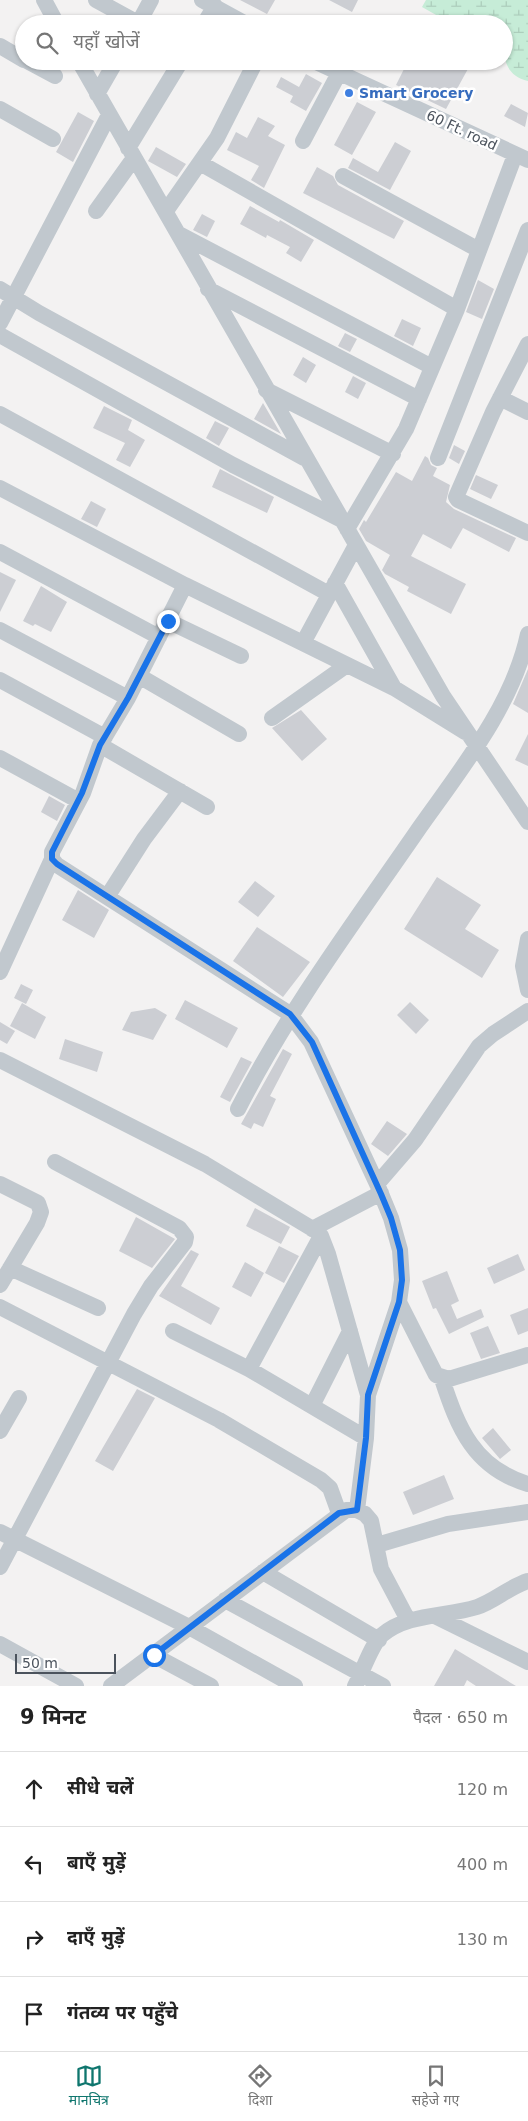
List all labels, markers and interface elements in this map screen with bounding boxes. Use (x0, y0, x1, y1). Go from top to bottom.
search box (15, 15, 513, 70)
icon: search (33, 29, 61, 57)
text: यहाँ खोजें (73, 30, 140, 52)
place label: Smart Grocery (359, 85, 473, 101)
marker: Smart Grocery (343, 87, 355, 99)
street label: 60 Ft. road (424, 107, 500, 153)
route end (157, 610, 180, 633)
route start (143, 1644, 166, 1667)
scale bar (15, 1651, 116, 1674)
text: 50 m (22, 1655, 58, 1671)
text: 9 मिनट (20, 1705, 86, 1729)
text: पैदल · 650 m (413, 1708, 508, 1727)
icon: ahead (20, 1775, 48, 1803)
text: सीधे चलें (67, 1776, 134, 1798)
text: 120 m (457, 1780, 508, 1799)
icon: left (20, 1850, 48, 1878)
text: बाएँ मुड़ें (67, 1851, 126, 1873)
text: 400 m (457, 1855, 508, 1874)
icon: right (20, 1925, 48, 1953)
text: दाएँ मुड़ें (67, 1926, 125, 1948)
text: 130 m (457, 1930, 508, 1949)
icon: arrive (20, 2000, 48, 2028)
text: गंतव्य पर पहुँचे (67, 2001, 178, 2023)
tab: मानचित्र (69, 2062, 109, 2111)
tab: दिशा (246, 2062, 274, 2111)
tab: सहेजे गए (412, 2062, 459, 2111)

